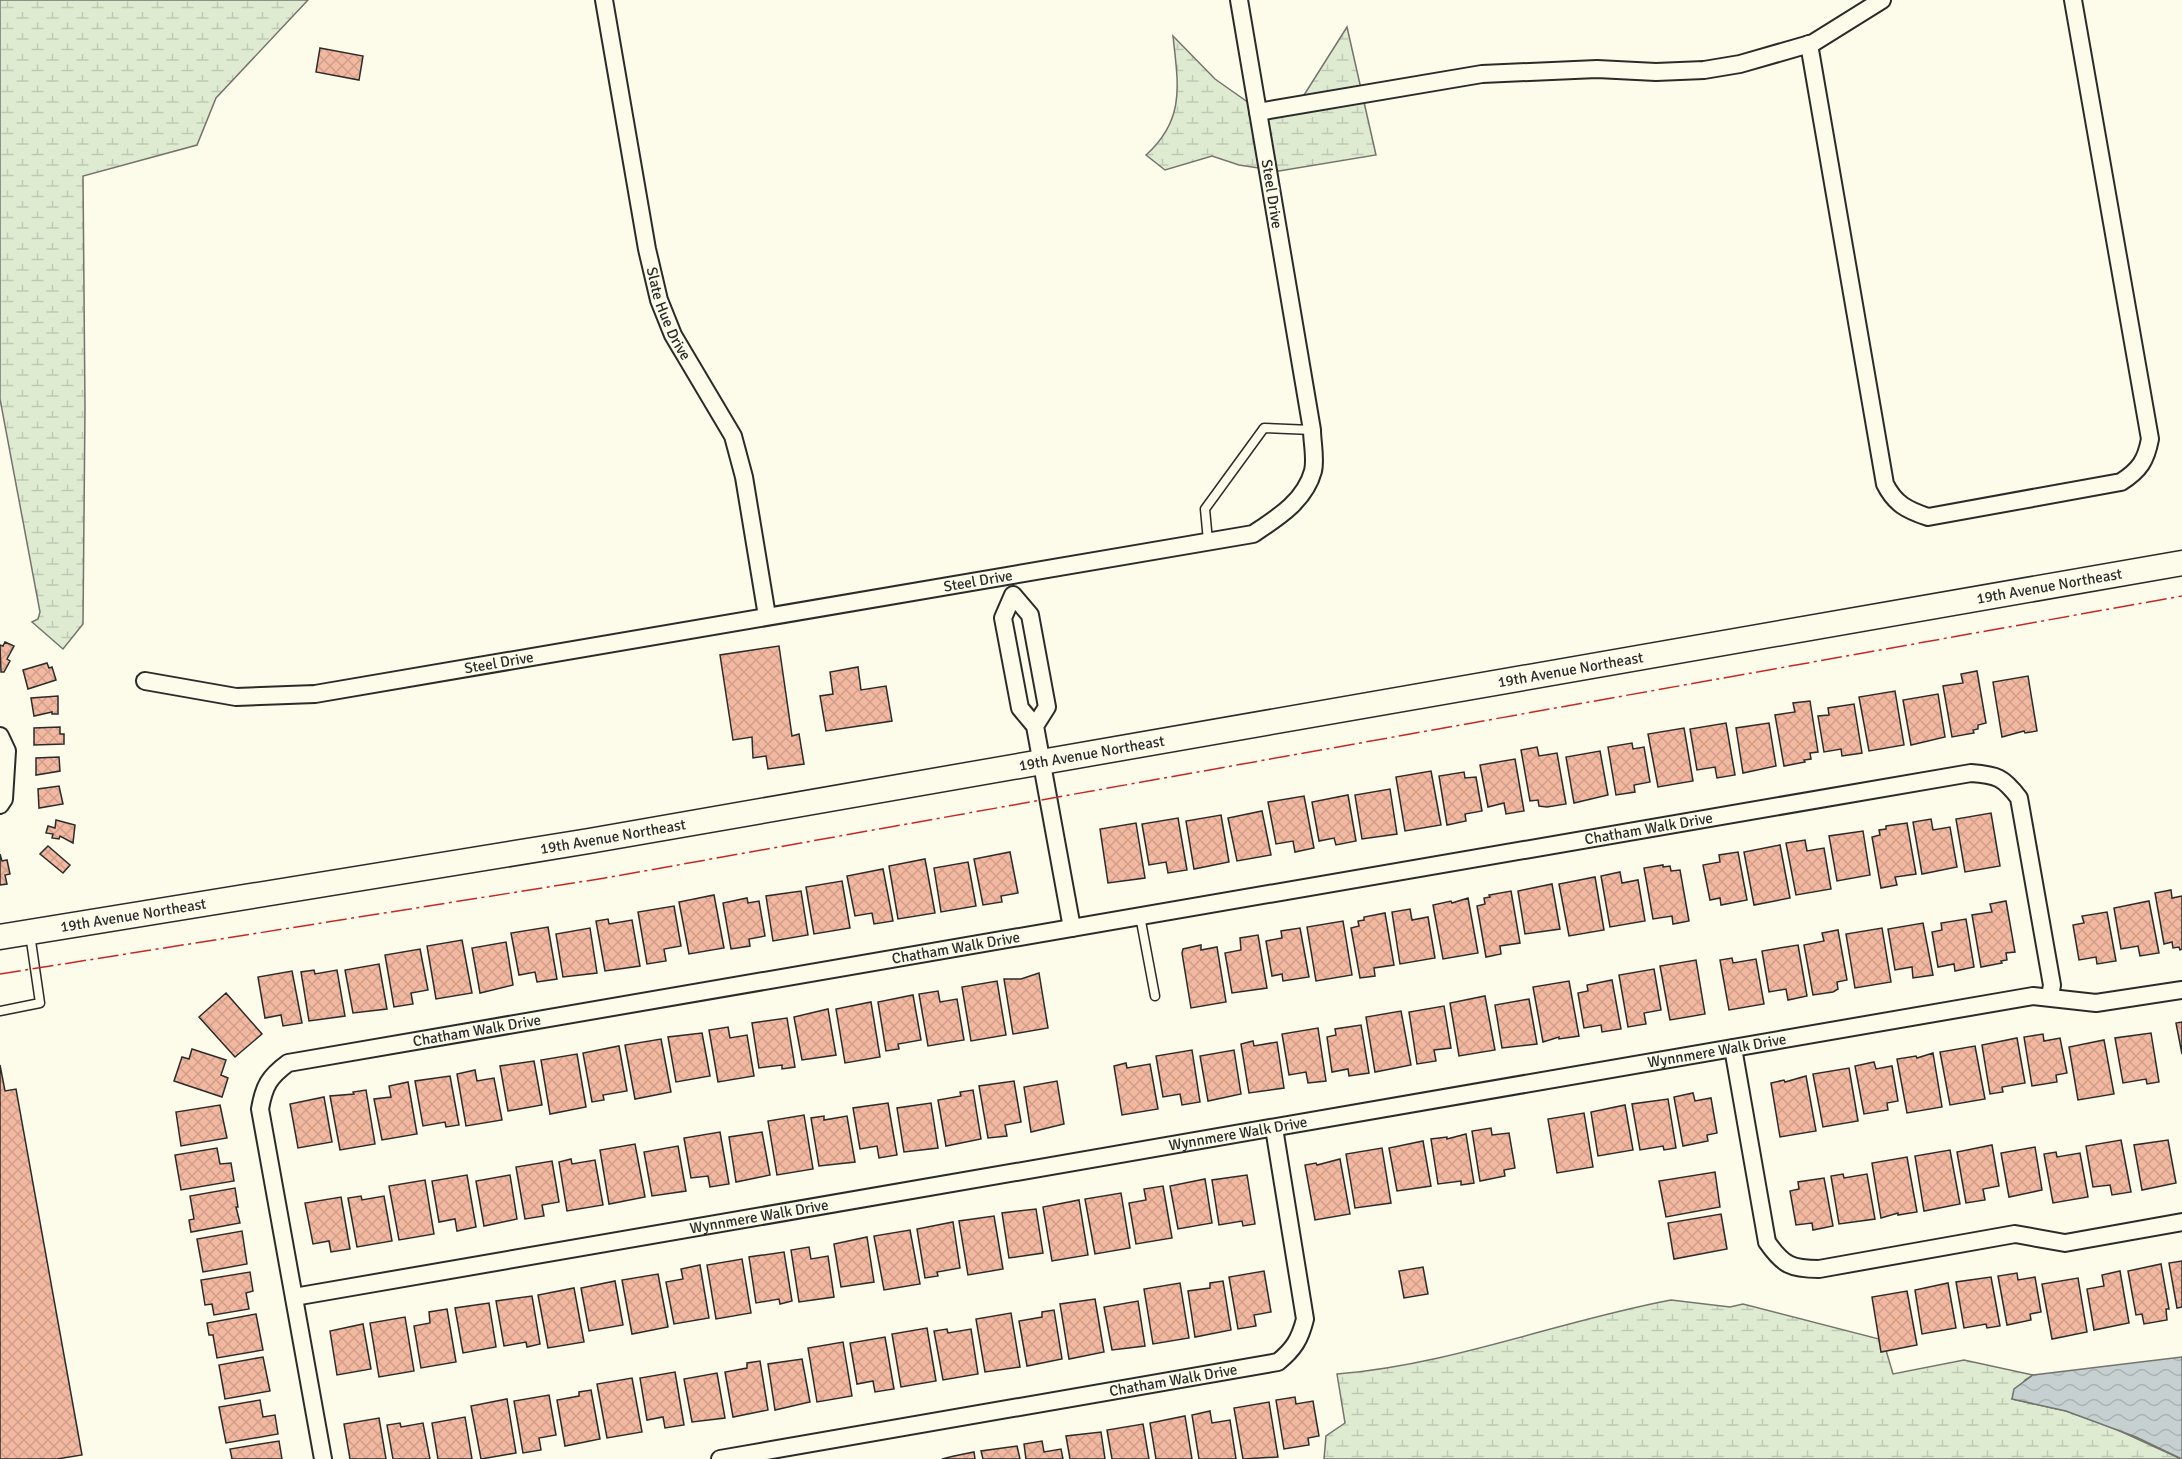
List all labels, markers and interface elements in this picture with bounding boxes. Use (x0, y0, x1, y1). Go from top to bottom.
street label: Steel Drive (1258, 158, 1286, 230)
street label: Slate Hue Drive (643, 265, 695, 363)
street label: 19th Avenue Northeast (1975, 565, 2123, 608)
street label: Steel Drive (942, 566, 1014, 596)
street label: Steel Drive (463, 648, 535, 677)
street label: 19th Avenue Northeast (1496, 648, 1645, 691)
street label: 19th Avenue Northeast (1017, 732, 1166, 775)
street label: Chatham Walk Drive (1583, 809, 1714, 848)
street label: 19th Avenue Northeast (539, 815, 687, 858)
street label: 19th Avenue Northeast (59, 895, 207, 936)
street label: Chatham Walk Drive (890, 928, 1021, 968)
street label: Chatham Walk Drive (411, 1011, 542, 1050)
street label: Wynnmere Walk Drive (1646, 1030, 1788, 1072)
street label: Wynnmere Walk Drive (1167, 1113, 1309, 1154)
street label: Wynnmere Walk Drive (688, 1196, 830, 1237)
street label: Chatham Walk Drive (1108, 1360, 1239, 1400)

